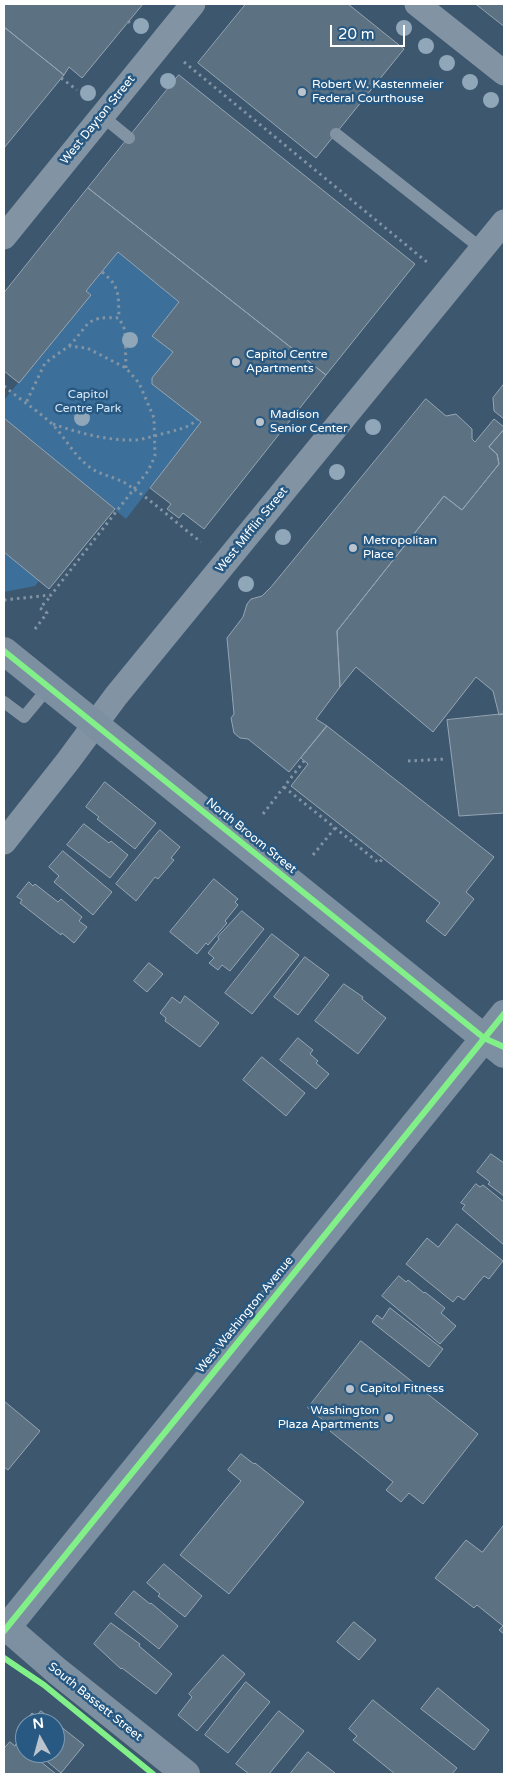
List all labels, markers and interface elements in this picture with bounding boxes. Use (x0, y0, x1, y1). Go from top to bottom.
scale bar (333, 15, 408, 47)
text: 20 m (338, 25, 375, 43)
street label: West Dayton Street (58, 73, 138, 167)
place label: Robert W. Kastenmeier Federal Courthouse (312, 78, 444, 106)
marker: Robert W. Kastenmeier Federal Courthouse (296, 86, 308, 98)
place label: Capitol Centre Apartments (246, 348, 327, 376)
marker: Capitol Centre Apartments (230, 356, 242, 368)
park label: Capitol Centre Park (55, 388, 121, 416)
place label: Madison Senior Center (270, 408, 347, 436)
marker: Madison Senior Center (254, 416, 266, 428)
street label: West Mifflin Street (213, 484, 291, 576)
place label: Metropolitan Place (363, 534, 437, 562)
marker: Metropolitan Place (347, 542, 359, 554)
street label: North Broom Street (203, 795, 299, 877)
street label: West Washington Avenue (193, 1254, 297, 1376)
place label: Capitol Fitness (360, 1382, 444, 1396)
marker: Capitol Fitness (344, 1383, 356, 1395)
place label: Washington Plaza Apartments (278, 1404, 379, 1432)
marker: Washington Plaza Apartments (383, 1412, 395, 1424)
street label: South Bassett Street (45, 1660, 145, 1744)
north arrow (15, 1713, 65, 1763)
text: N (32, 1714, 45, 1733)

